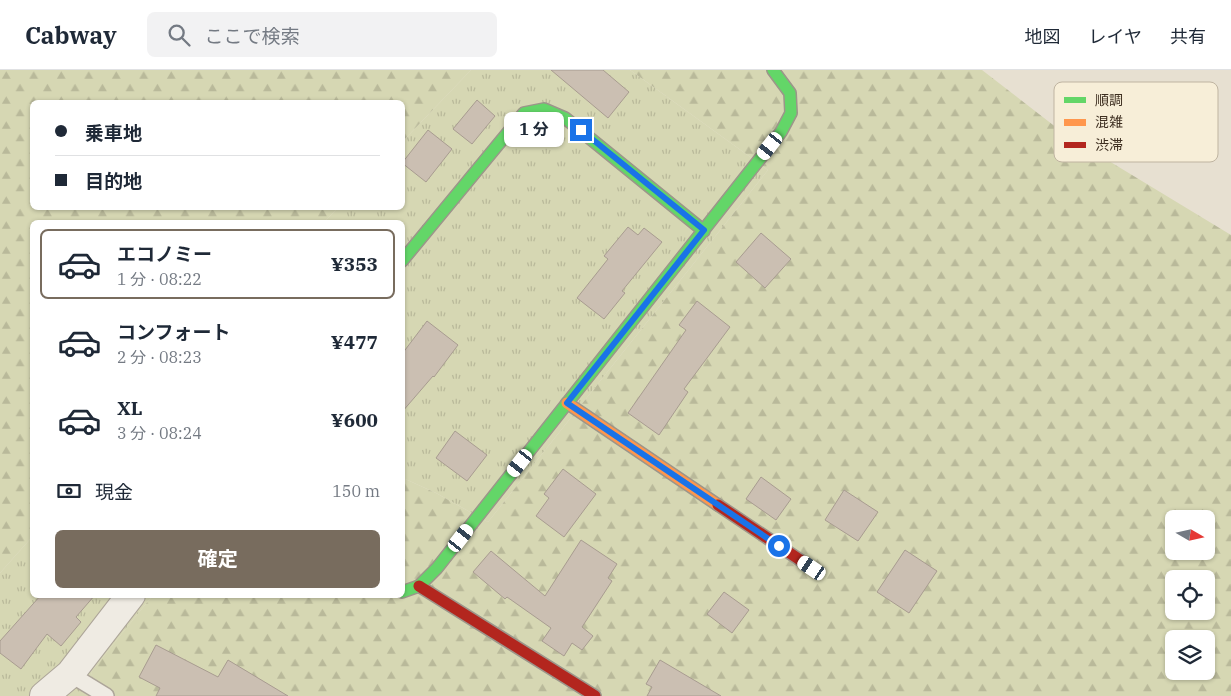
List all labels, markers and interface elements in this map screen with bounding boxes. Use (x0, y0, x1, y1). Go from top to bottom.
search box (147, 12, 497, 57)
text: Cabway (25, 19, 117, 51)
icon: search (165, 21, 193, 49)
text: ここで検索 (205, 24, 300, 48)
text: 地図 (1025, 25, 1061, 48)
text: レイヤ (1089, 25, 1142, 48)
text: 共有 (1170, 25, 1206, 48)
legend (1054, 82, 1218, 162)
text: 順調 (1095, 91, 1123, 109)
callout: 1 分 (504, 112, 564, 148)
text: 混雑 (1095, 113, 1123, 131)
text: 1 分 (519, 119, 549, 139)
route end (570, 119, 592, 141)
text: 乗車地 (85, 121, 142, 145)
car (754, 130, 785, 162)
text: 渋滞 (1095, 136, 1123, 154)
text: 目的地 (85, 169, 142, 193)
icon: car (57, 242, 102, 287)
text: エコノミー (117, 242, 212, 266)
text: ¥353 (331, 252, 378, 276)
text: 1 分 · 08:22 (117, 269, 202, 289)
icon: car (57, 320, 102, 365)
text: コンフォート (117, 320, 230, 344)
text: ¥477 (331, 330, 378, 354)
text: 2 分 · 08:23 (117, 347, 202, 367)
text: XL (117, 396, 143, 420)
icon: car (57, 398, 102, 443)
text: ¥600 (331, 408, 378, 432)
text: 3 分 · 08:24 (117, 423, 202, 443)
car (504, 447, 535, 479)
icon: cash (55, 477, 83, 505)
text: 現金 (95, 480, 133, 504)
text: 150 m (332, 481, 380, 501)
north arrow (1165, 510, 1215, 560)
map controls (1165, 510, 1215, 680)
car (445, 522, 476, 554)
button: 確定 (55, 530, 380, 588)
route start (768, 535, 790, 557)
car (795, 553, 828, 583)
button: locate (1165, 570, 1215, 620)
button: layers (1165, 630, 1215, 680)

